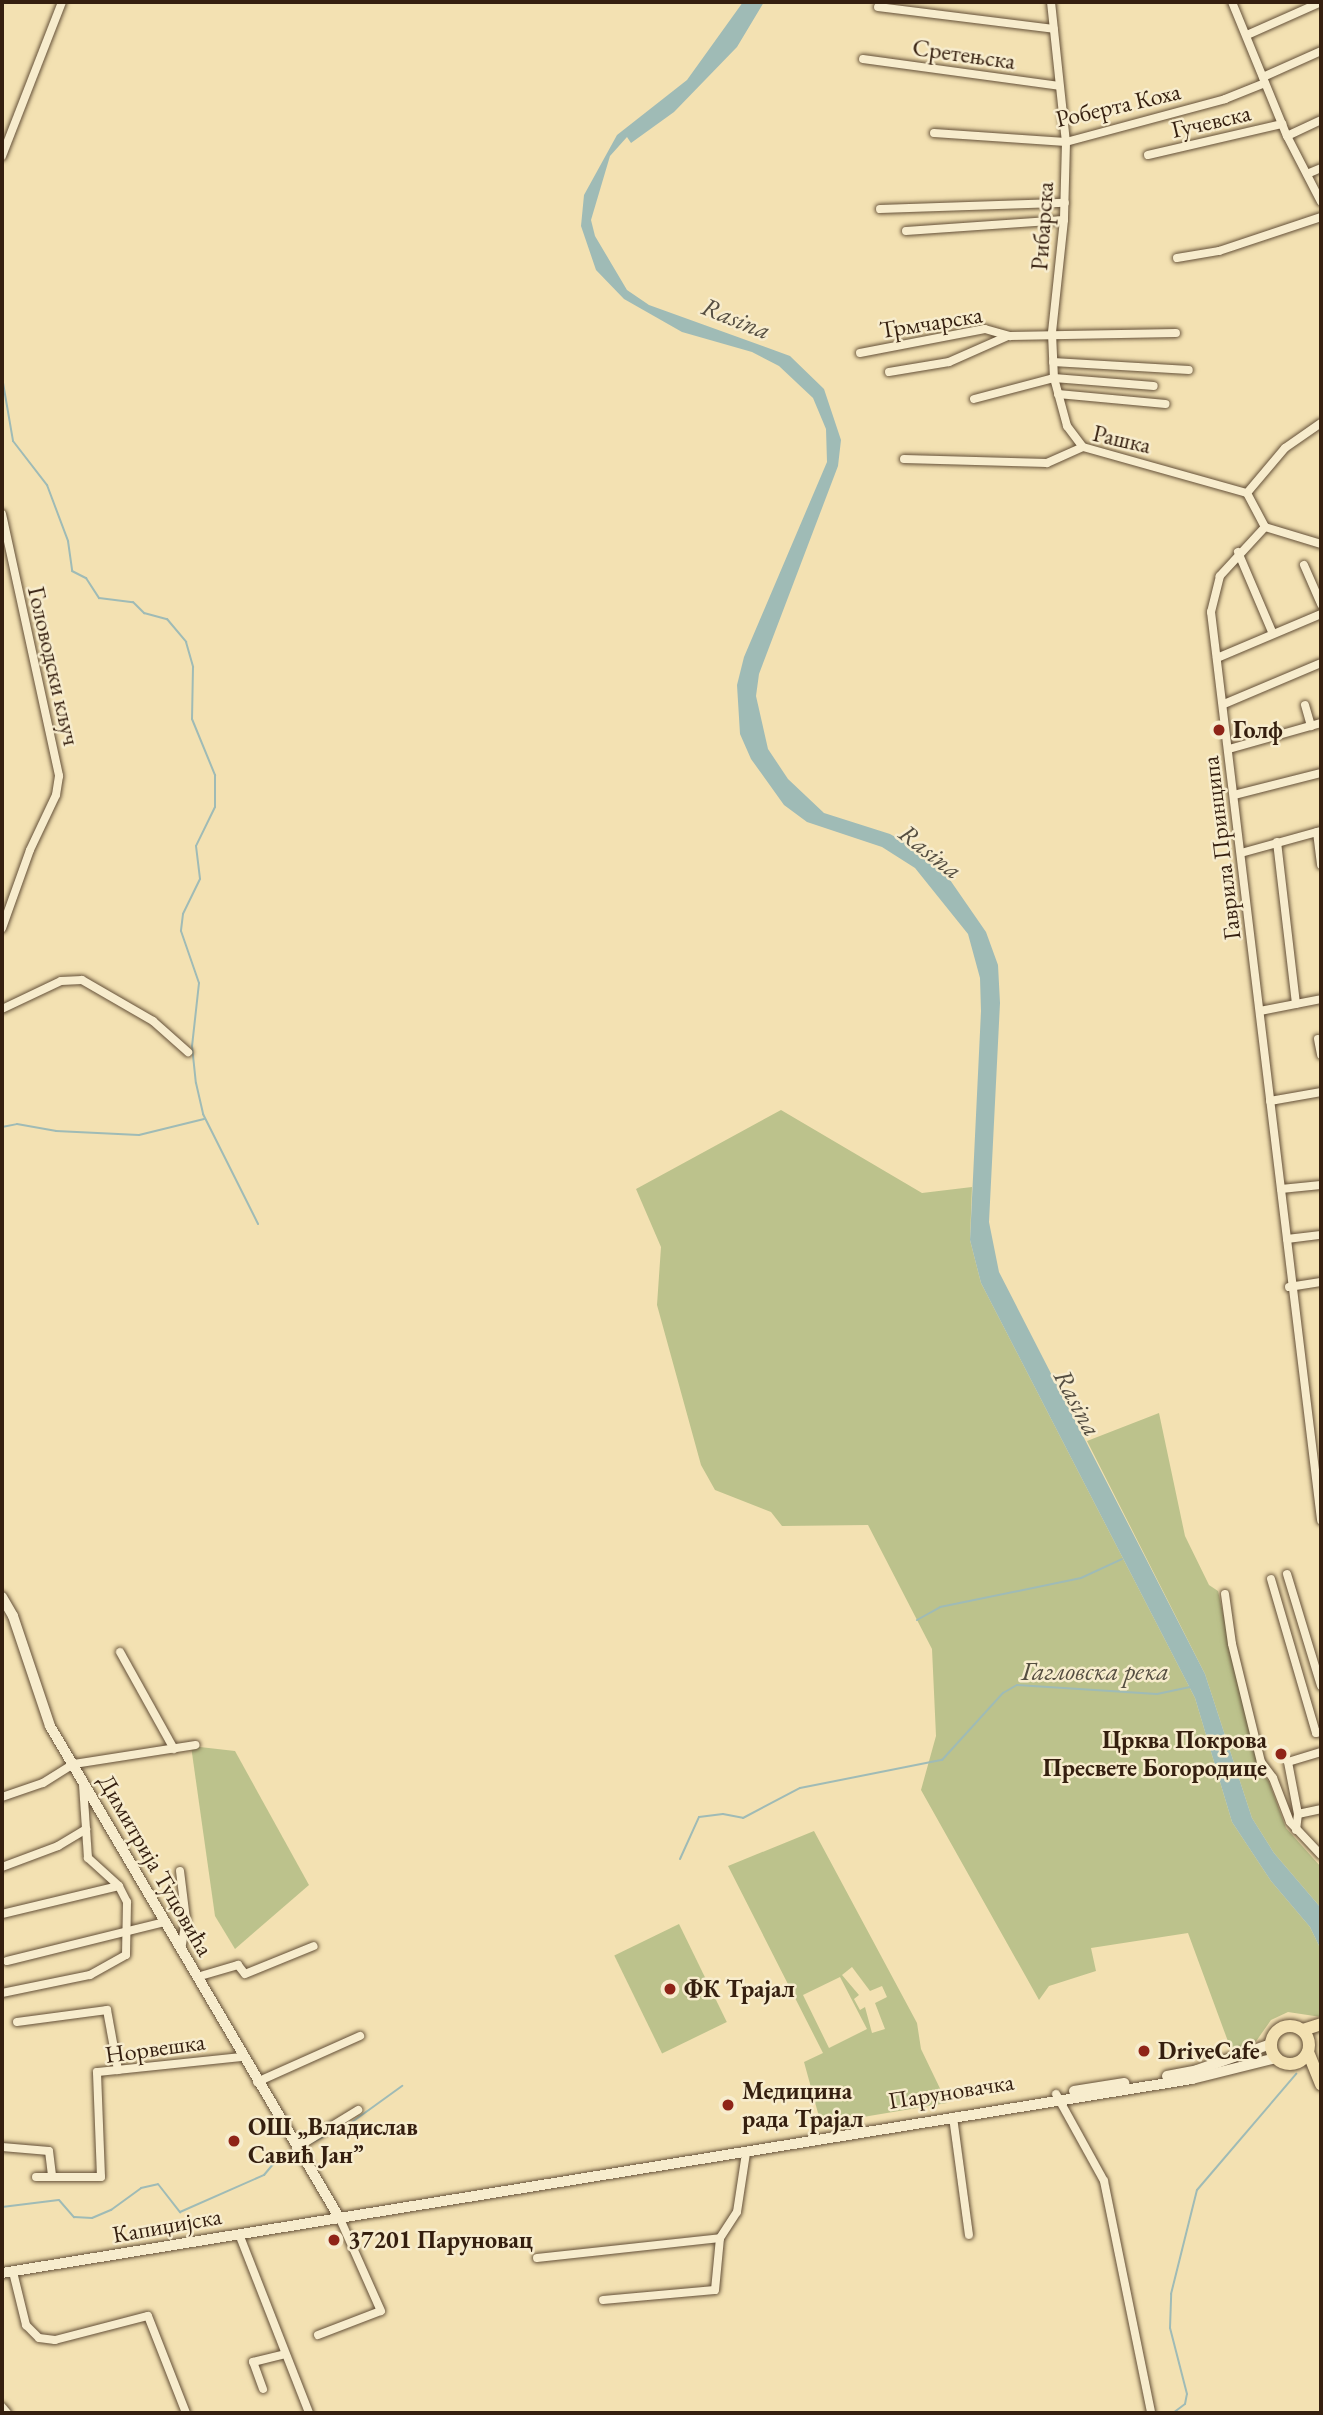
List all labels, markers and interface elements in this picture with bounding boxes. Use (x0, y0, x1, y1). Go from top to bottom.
street label: Сретењска (911, 33, 1017, 75)
street label: Роберта Коха (1053, 77, 1183, 133)
street label: Гучевска (1168, 98, 1254, 144)
street label: Рибарска (1025, 181, 1059, 271)
water label: Rasina (697, 291, 775, 347)
street label: Трмчарска (877, 300, 985, 344)
street label: Рашка (1090, 418, 1154, 460)
street label: Головодски кључ (22, 584, 86, 748)
place label: Голф (1233, 716, 1283, 744)
marker: Голф (1211, 722, 1227, 738)
street label: Гаврила Принципа (1195, 755, 1247, 941)
water label: Rasina (892, 818, 968, 886)
water label: Rasina (1046, 1364, 1108, 1442)
water label: Гагловска река (1021, 1656, 1169, 1688)
place label: Црква Покрова Пресвете Богородице (1043, 1726, 1267, 1782)
marker: Црква Покрова Пресвете Богородице (1273, 1746, 1289, 1762)
street label: Димитрија Туцовића (92, 1769, 220, 1961)
place label: ФК Трајал (684, 1975, 795, 2003)
marker: ФК Трајал (662, 1981, 678, 1997)
street label: Норвешка (103, 2027, 207, 2069)
place label: DriveCafe (1158, 2037, 1260, 2065)
marker: DriveCafe (1136, 2043, 1152, 2059)
street label: Паруновачка (886, 2067, 1016, 2115)
place label: Медицина рада Трајал (742, 2077, 864, 2133)
marker: Медицина рада Трајал (720, 2097, 736, 2113)
place label: ОШ „Владислав Савић Јан” (248, 2113, 418, 2169)
marker: ОШ „Владислав Савић Јан” (226, 2133, 242, 2149)
street label: Капиџијска (110, 2201, 224, 2249)
place label: 37201 Паруновац (348, 2226, 533, 2254)
marker: 37201 Паруновац (326, 2232, 342, 2248)

